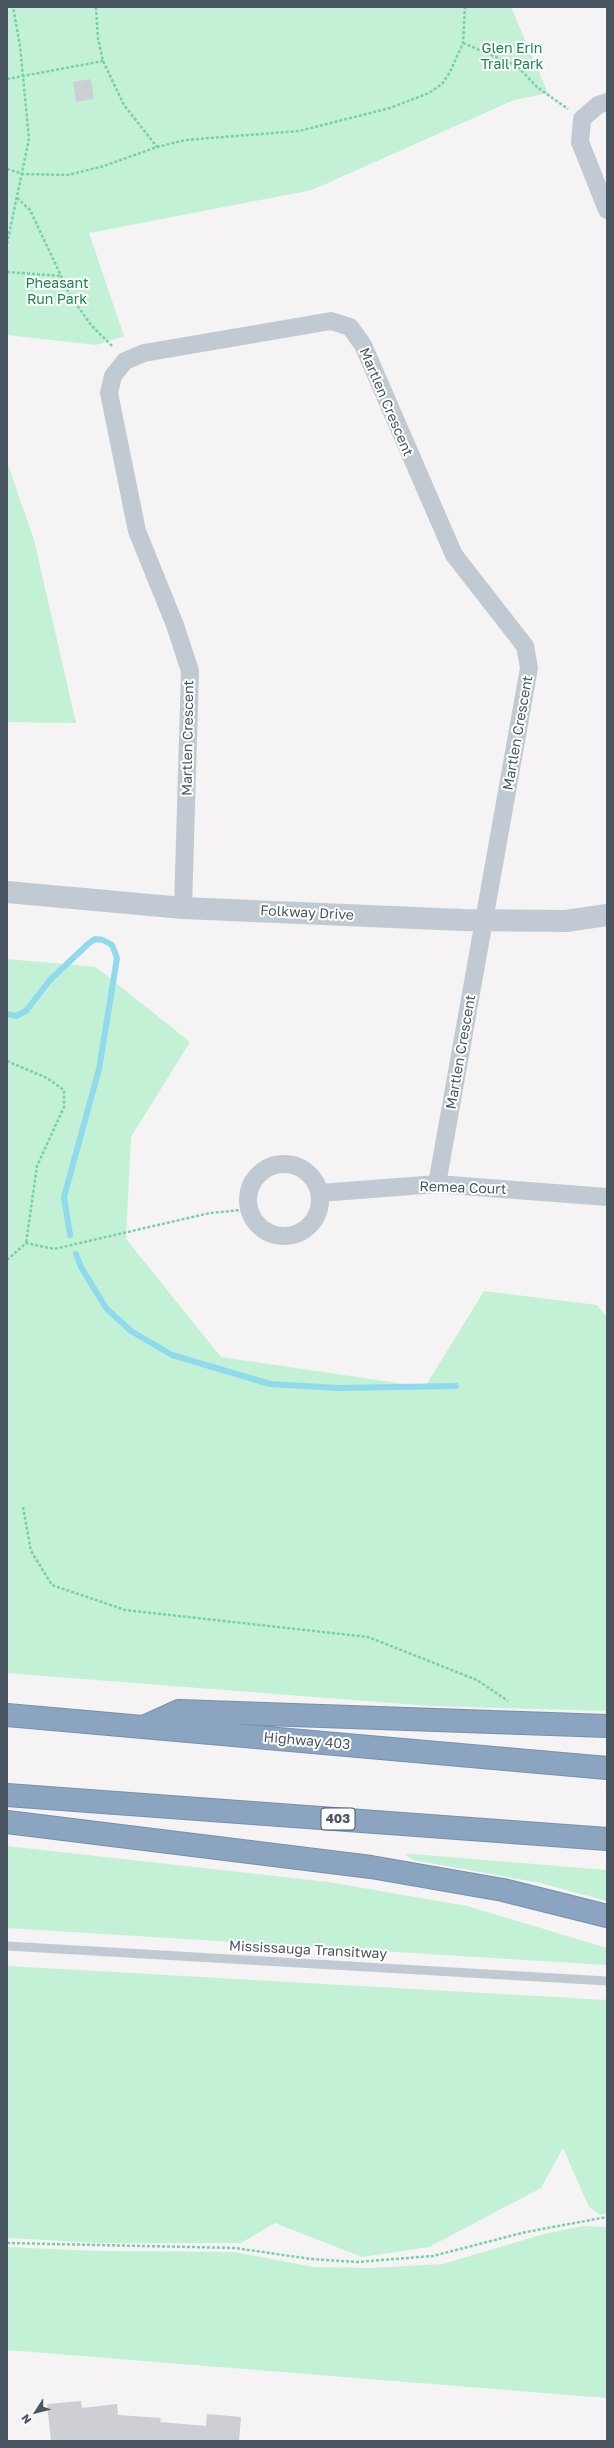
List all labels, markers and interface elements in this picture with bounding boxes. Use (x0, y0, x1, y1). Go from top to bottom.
park label: Glen Erin Trail Park (481, 41, 543, 74)
park label: Pheasant Run Park (25, 276, 89, 308)
street label: Martlen Crescent (356, 345, 416, 459)
street label: Martlen Crescent (500, 674, 536, 792)
street label: Martlen Crescent (179, 680, 197, 796)
street label: Folkway Drive (260, 902, 354, 924)
street label: Martlen Crescent (443, 993, 479, 1111)
street label: Remea Court (419, 1178, 507, 1198)
street label: Highway 403 (263, 1729, 351, 1753)
road number: 403 (321, 1808, 355, 1830)
street label: Mississauga Transitway (229, 1937, 387, 1963)
north arrow (16, 2392, 56, 2432)
text: N (18, 2412, 34, 2427)

